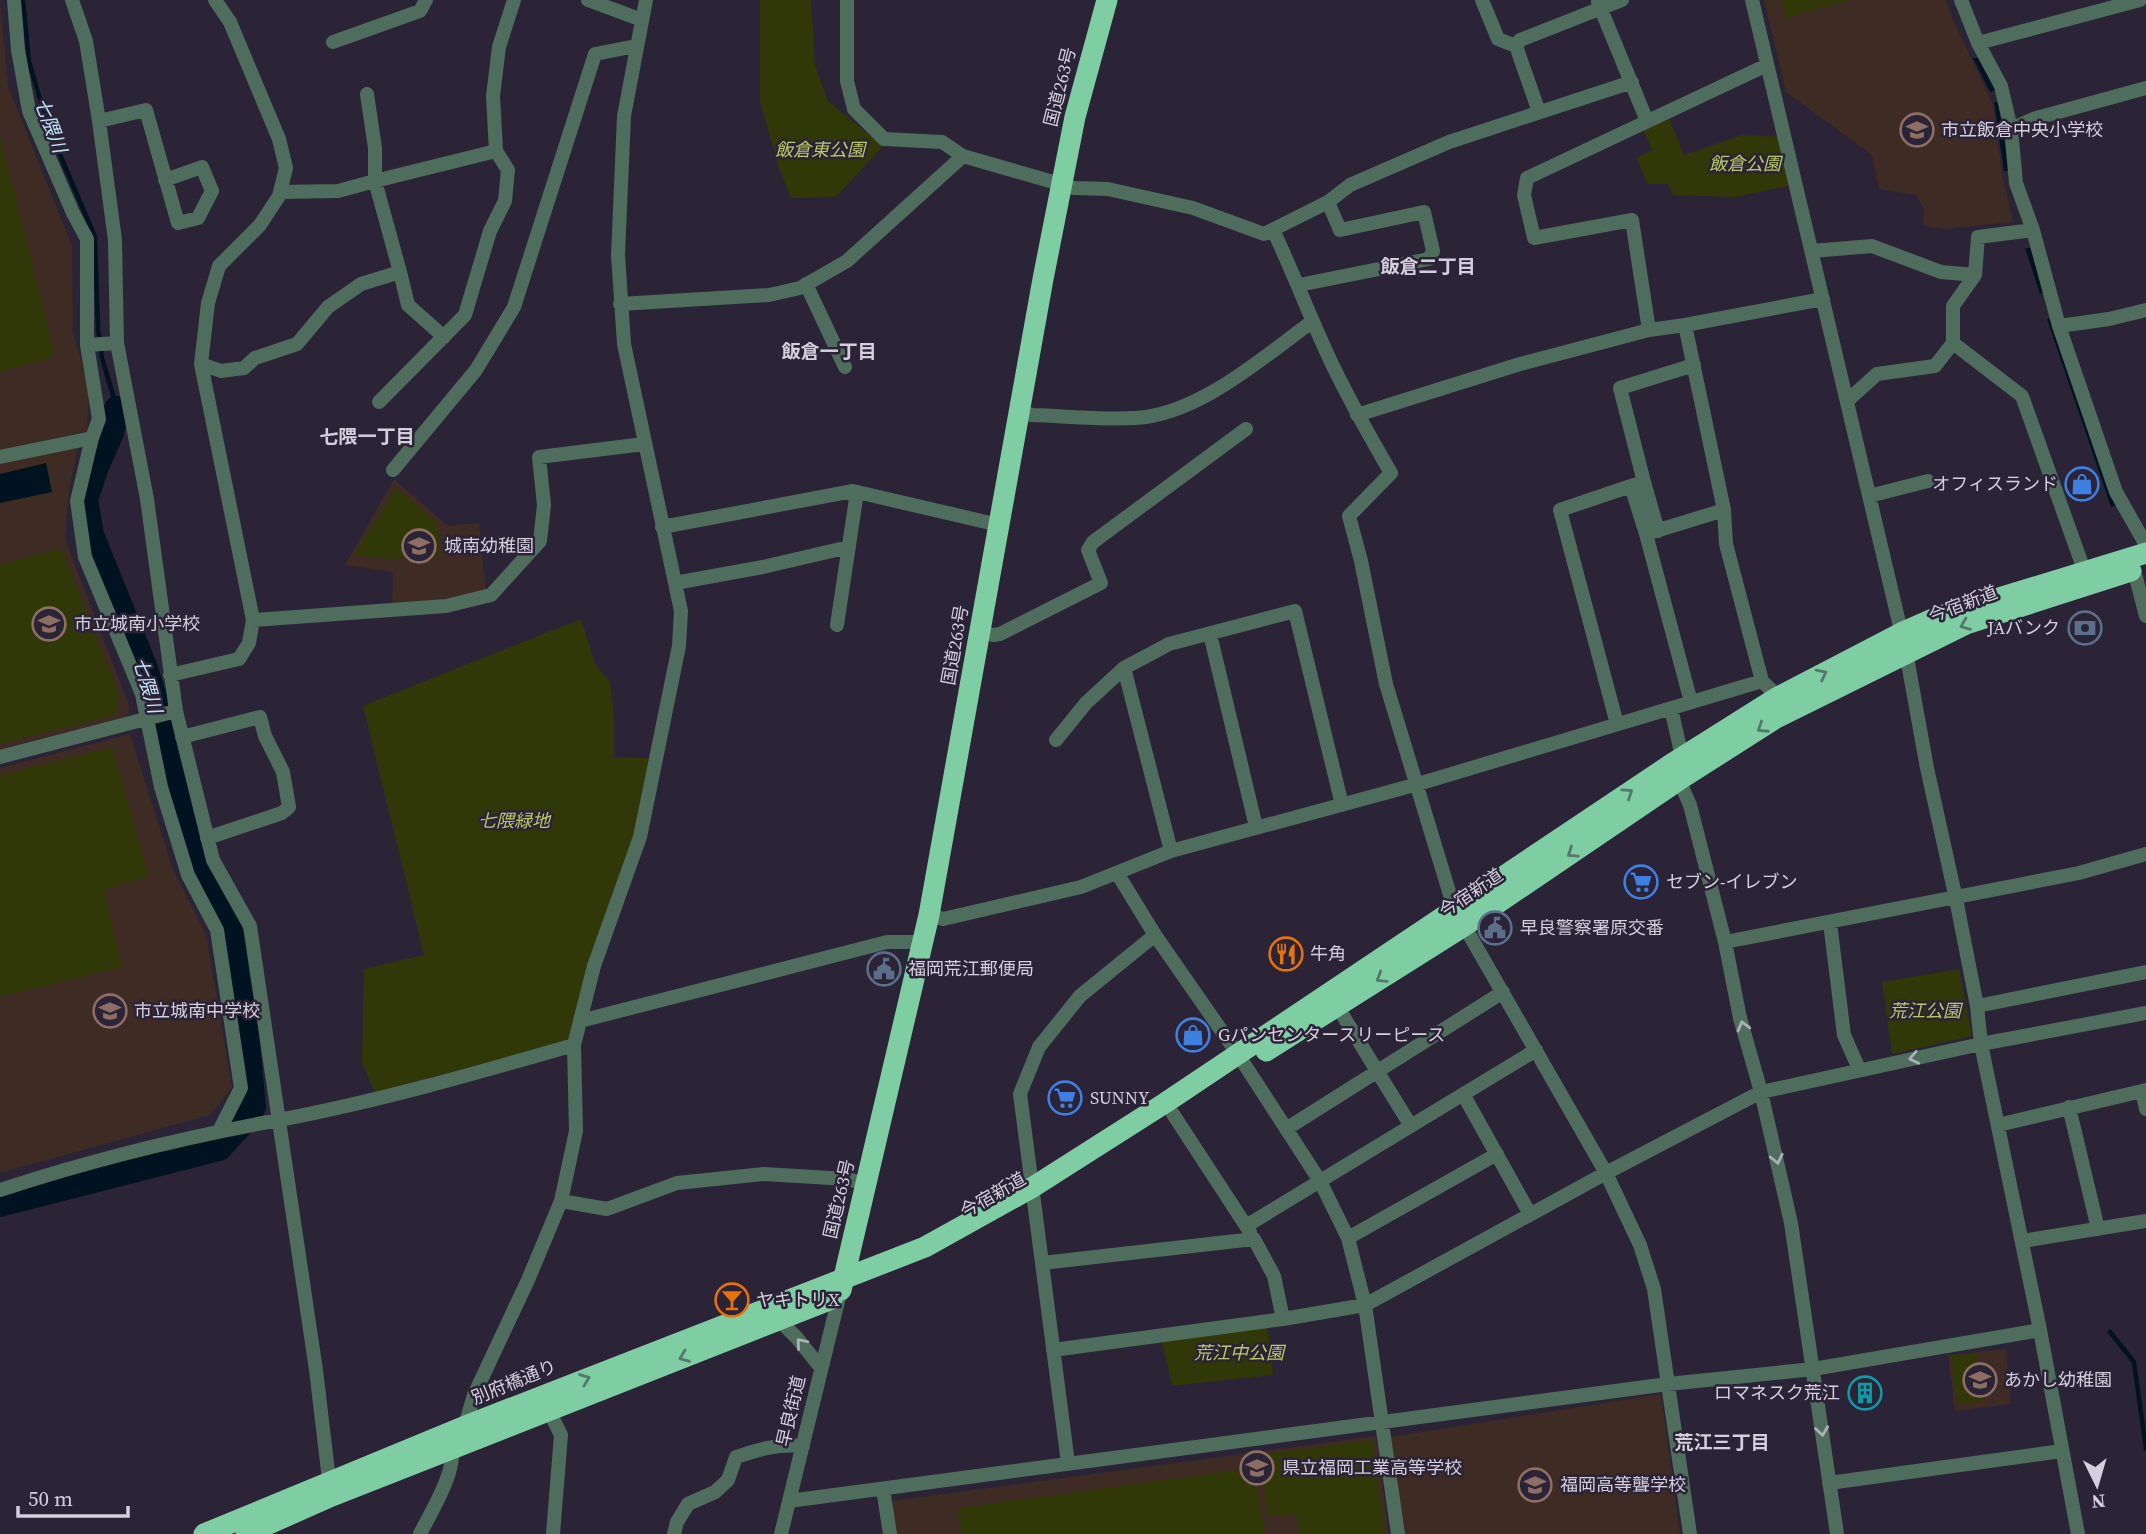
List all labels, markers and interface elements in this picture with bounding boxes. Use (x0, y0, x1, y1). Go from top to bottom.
street label: 国道263号 (1038, 45, 1081, 129)
water label: 七隈川 (29, 94, 74, 158)
school or university icon: 市立飯倉中央小学校 (1898, 111, 1936, 149)
place label: 市立飯倉中央小学校 (1941, 117, 2103, 142)
park label: 飯倉東公園 (775, 137, 868, 162)
park label: 飯倉公園 (1709, 151, 1784, 176)
district label: 飯倉二丁目 (1380, 253, 1476, 279)
district label: 飯倉一丁目 (781, 338, 877, 364)
district label: 七隈一丁目 (319, 423, 415, 449)
shop icon: オフィスランド (2063, 465, 2101, 503)
place label: オフィスランド (1932, 471, 2058, 496)
school or university icon: 城南幼稚園 (400, 527, 438, 565)
place label: 城南幼稚園 (444, 533, 534, 558)
street label: 今宿新道 (1925, 579, 2001, 628)
street label: 国道263号 (935, 603, 974, 687)
school or university icon: 市立城南小学校 (30, 605, 68, 643)
bank icon: JAバンク (2066, 609, 2104, 647)
place label: 市立城南小学校 (74, 611, 200, 636)
place label: JAバンク (1986, 615, 2060, 640)
one-way arrow (1959, 617, 1971, 631)
water label: 七隈川 (127, 654, 169, 718)
one-way arrow (1815, 669, 1827, 682)
one-way arrow (1756, 719, 1769, 732)
one-way arrow (1620, 788, 1633, 801)
park label: 七隈緑地 (478, 808, 552, 833)
one-way arrow (1566, 845, 1579, 858)
street label: 今宿新道 (1434, 862, 1508, 923)
supermarket icon: セブン-イレブン (1622, 863, 1660, 901)
place label: セブン-イレブン (1666, 869, 1798, 894)
public building icon: 早良警察署原交番 (1476, 909, 1514, 947)
place label: 早良警察署原交番 (1520, 915, 1664, 940)
restaurant icon: 牛角 (1267, 935, 1305, 973)
place label: 牛角 (1310, 941, 1346, 966)
public building icon: 福岡荒江郵便局 (865, 950, 903, 988)
place label: 福岡荒江郵便局 (908, 956, 1034, 981)
one-way arrow (1376, 969, 1389, 982)
school or university icon: 市立城南中学校 (91, 992, 129, 1030)
place label: 市立城南中学校 (134, 998, 260, 1023)
park label: 荒江公園 (1889, 998, 1964, 1023)
shop icon: Gパンセンタースリーピース (1174, 1016, 1212, 1054)
one-way arrow (1736, 1021, 1751, 1033)
place label: Gパンセンタースリーピース (1218, 1022, 1445, 1047)
one-way arrow (1908, 1049, 1920, 1064)
supermarket icon: SUNNY (1046, 1079, 1084, 1117)
place label: SUNNY (1090, 1085, 1150, 1110)
one-way arrow (1768, 1152, 1783, 1164)
street label: 国道263号 (817, 1157, 860, 1241)
street label: 今宿新道 (955, 1166, 1030, 1223)
bar icon: ヤキトリX (713, 1281, 751, 1319)
place label: ヤキトリX (756, 1287, 840, 1312)
one-way arrow (797, 1339, 809, 1352)
park label: 荒江中公園 (1194, 1340, 1287, 1365)
one-way arrow (679, 1349, 691, 1363)
street label: 別府橋通り (467, 1353, 560, 1410)
school or university icon: あかし幼稚園 (1961, 1361, 1999, 1399)
place label: あかし幼稚園 (2004, 1367, 2112, 1392)
one-way arrow (578, 1373, 590, 1387)
street label: 早良街道 (770, 1373, 811, 1449)
building icon: ロマネスク荒江 (1846, 1374, 1884, 1412)
place label: ロマネスク荒江 (1714, 1380, 1840, 1405)
one-way arrow (1814, 1425, 1829, 1437)
district label: 荒江三丁目 (1674, 1429, 1770, 1455)
school or university icon: 県立福岡工業高等学校 (1238, 1449, 1276, 1487)
north arrow (2062, 1450, 2132, 1520)
place label: 県立福岡工業高等学校 (1282, 1455, 1462, 1480)
school or university icon: 福岡高等聾学校 (1516, 1466, 1554, 1504)
place label: 福岡高等聾学校 (1560, 1472, 1686, 1497)
scale bar (18, 1474, 128, 1518)
text: 50 m (28, 1484, 73, 1513)
text: N (2090, 1488, 2107, 1516)

